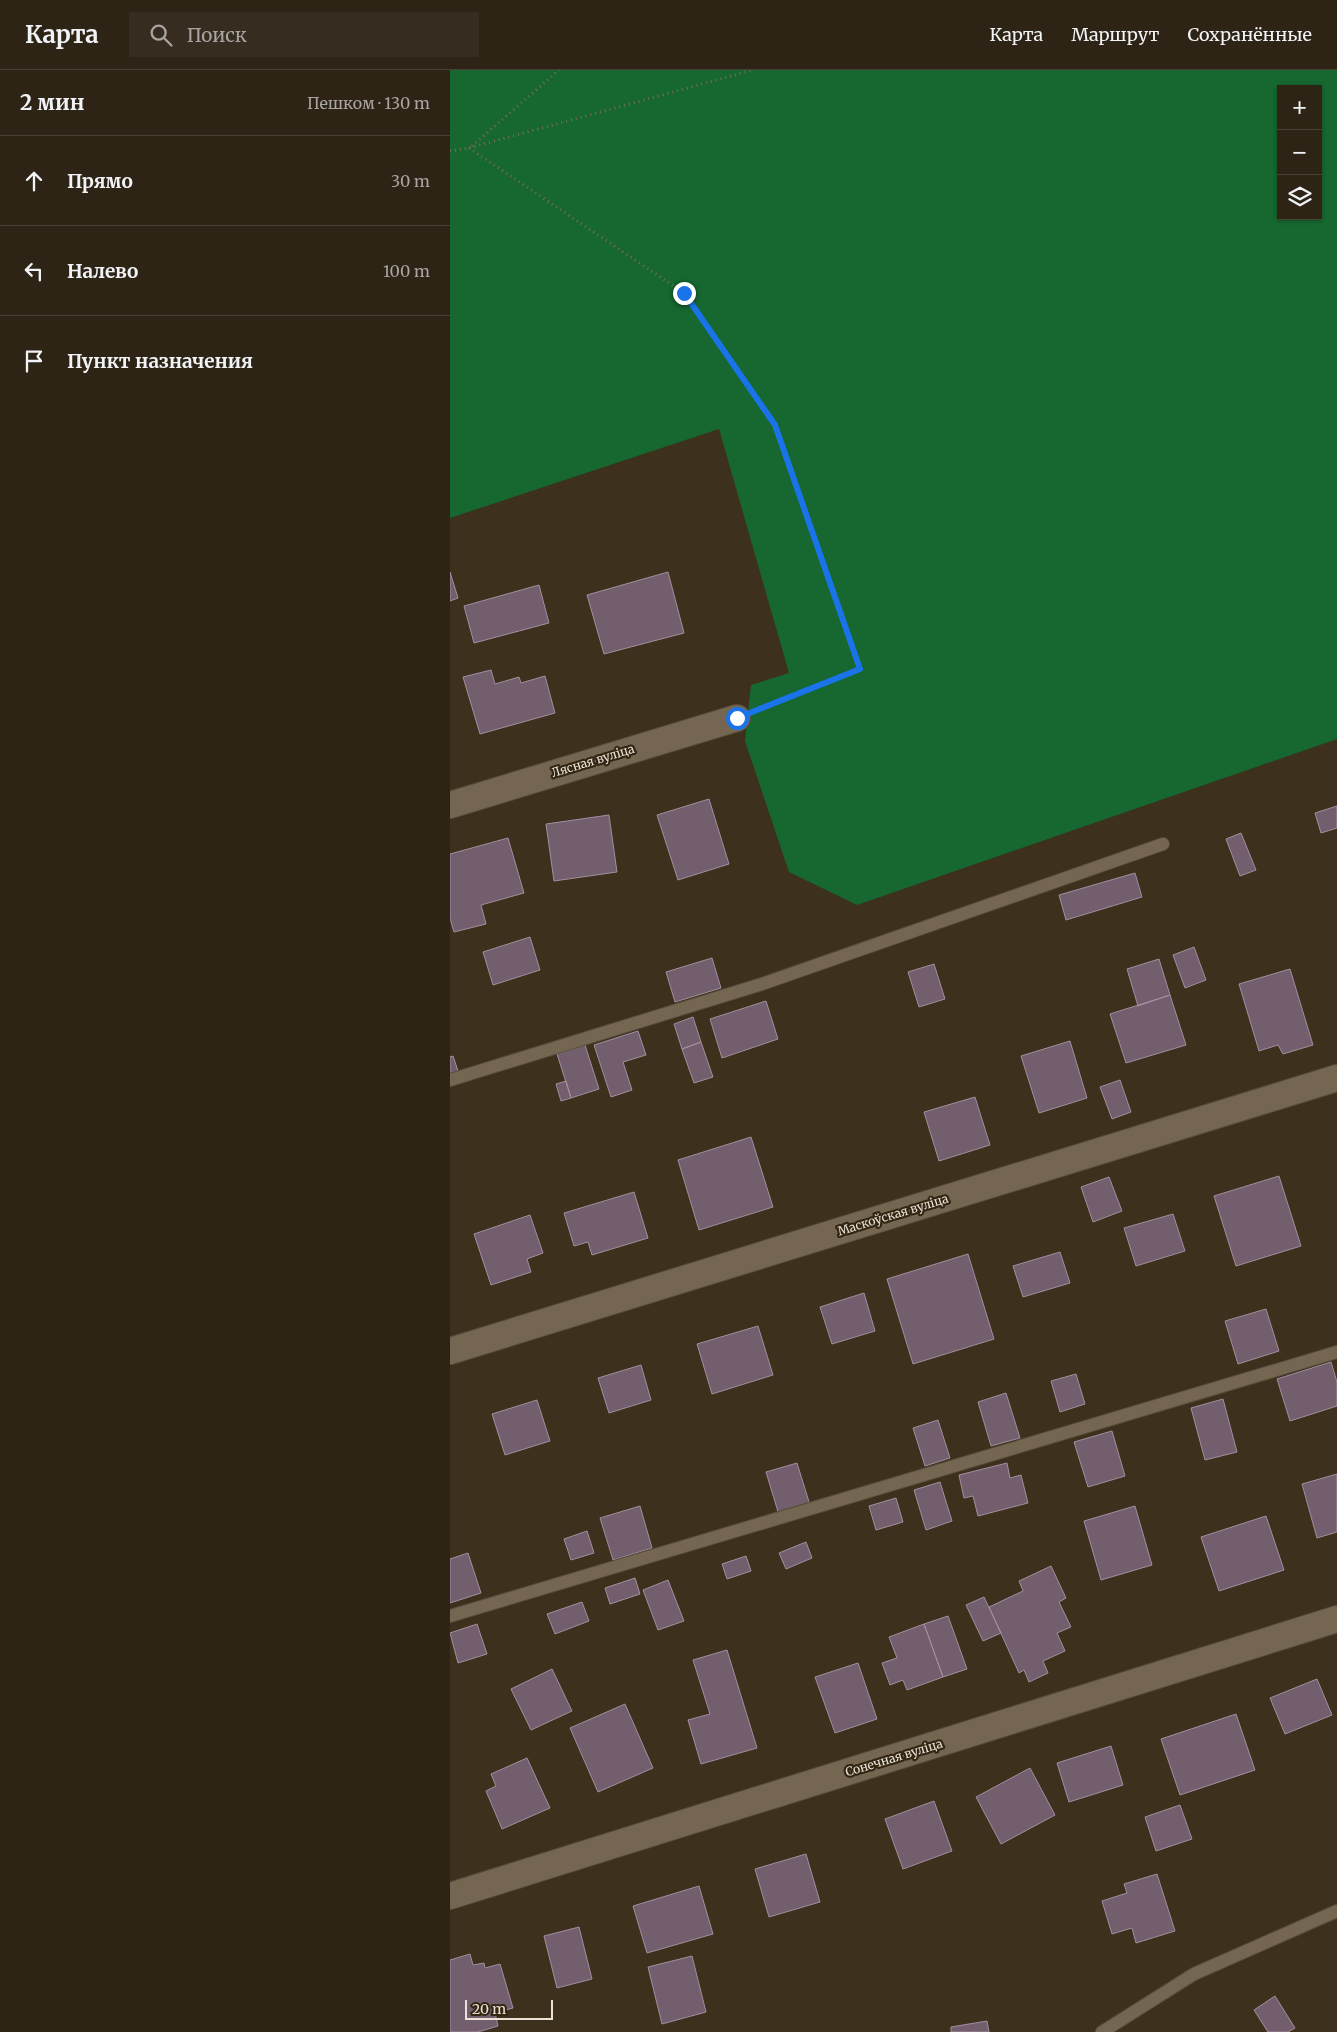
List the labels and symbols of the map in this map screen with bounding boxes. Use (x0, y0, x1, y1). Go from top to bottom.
route end (673, 282, 696, 305)
route start (726, 707, 749, 730)
street label: Лясная вуліца (550, 741, 637, 780)
street label: Маскоўская вуліца (836, 1190, 951, 1239)
street label: Сонечная вуліца (843, 1735, 945, 1779)
scale bar (465, 1997, 552, 2020)

